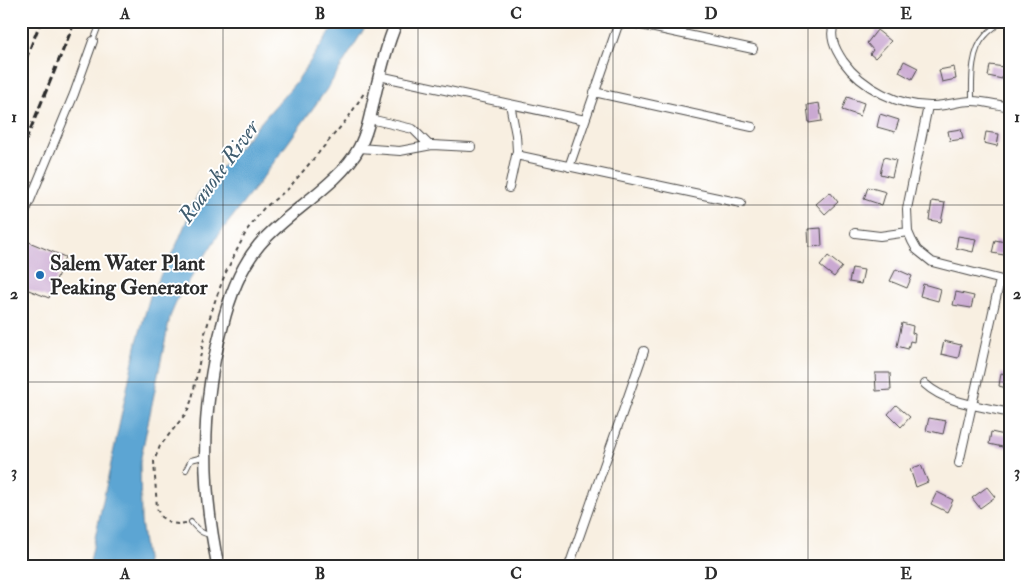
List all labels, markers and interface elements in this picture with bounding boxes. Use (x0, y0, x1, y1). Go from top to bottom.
text: A (119, 4, 131, 24)
text: B (315, 4, 325, 24)
text: C (510, 4, 522, 24)
text: D (704, 4, 718, 24)
text: E (900, 4, 912, 24)
text: 1 (11, 107, 17, 127)
text: 1 (1014, 107, 1020, 127)
water label: Roanoke River (171, 113, 267, 229)
place label: Salem Water Plant Peaking Generator (50, 250, 209, 301)
marker: Salem Water Plant Peaking Generator (34, 269, 46, 281)
text: 2 (10, 284, 18, 304)
text: 2 (1013, 284, 1021, 304)
text: 3 (11, 462, 17, 482)
text: 3 (1014, 462, 1020, 482)
text: A (119, 564, 131, 584)
text: B (315, 564, 325, 584)
text: C (510, 564, 522, 584)
text: D (704, 564, 718, 584)
text: E (900, 564, 912, 584)

